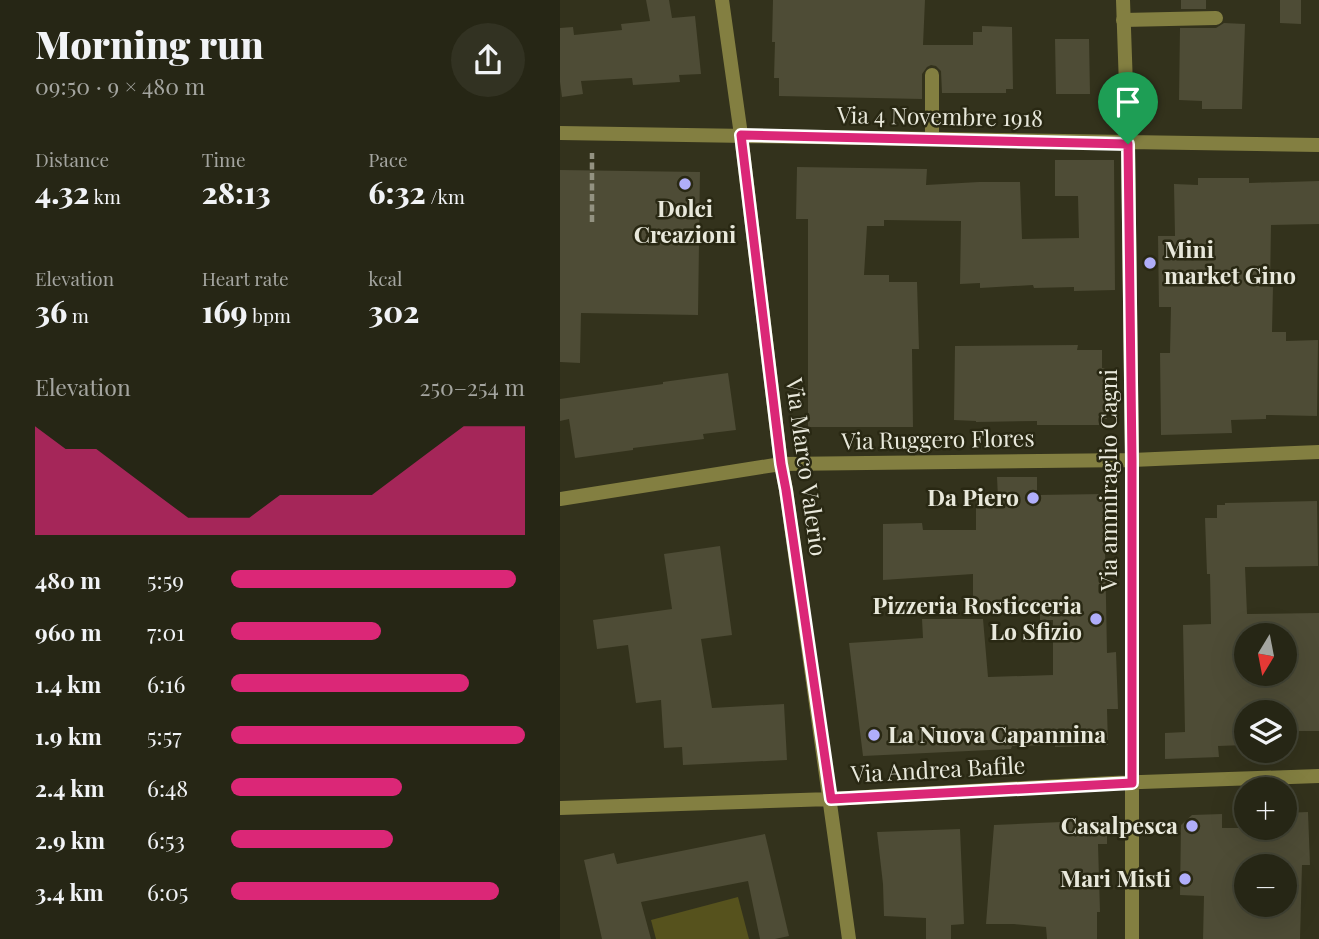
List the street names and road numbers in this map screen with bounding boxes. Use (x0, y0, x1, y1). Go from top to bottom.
street label: Via 4 Novembre 1918 (836, 98, 1043, 133)
street label: Via ammiraglio Cagni (1092, 369, 1123, 592)
street label: Via Marco Valerio (780, 375, 835, 558)
street label: Via Ruggero Flores (840, 421, 1035, 456)
street label: Via Andrea Bafile (849, 748, 1026, 789)

